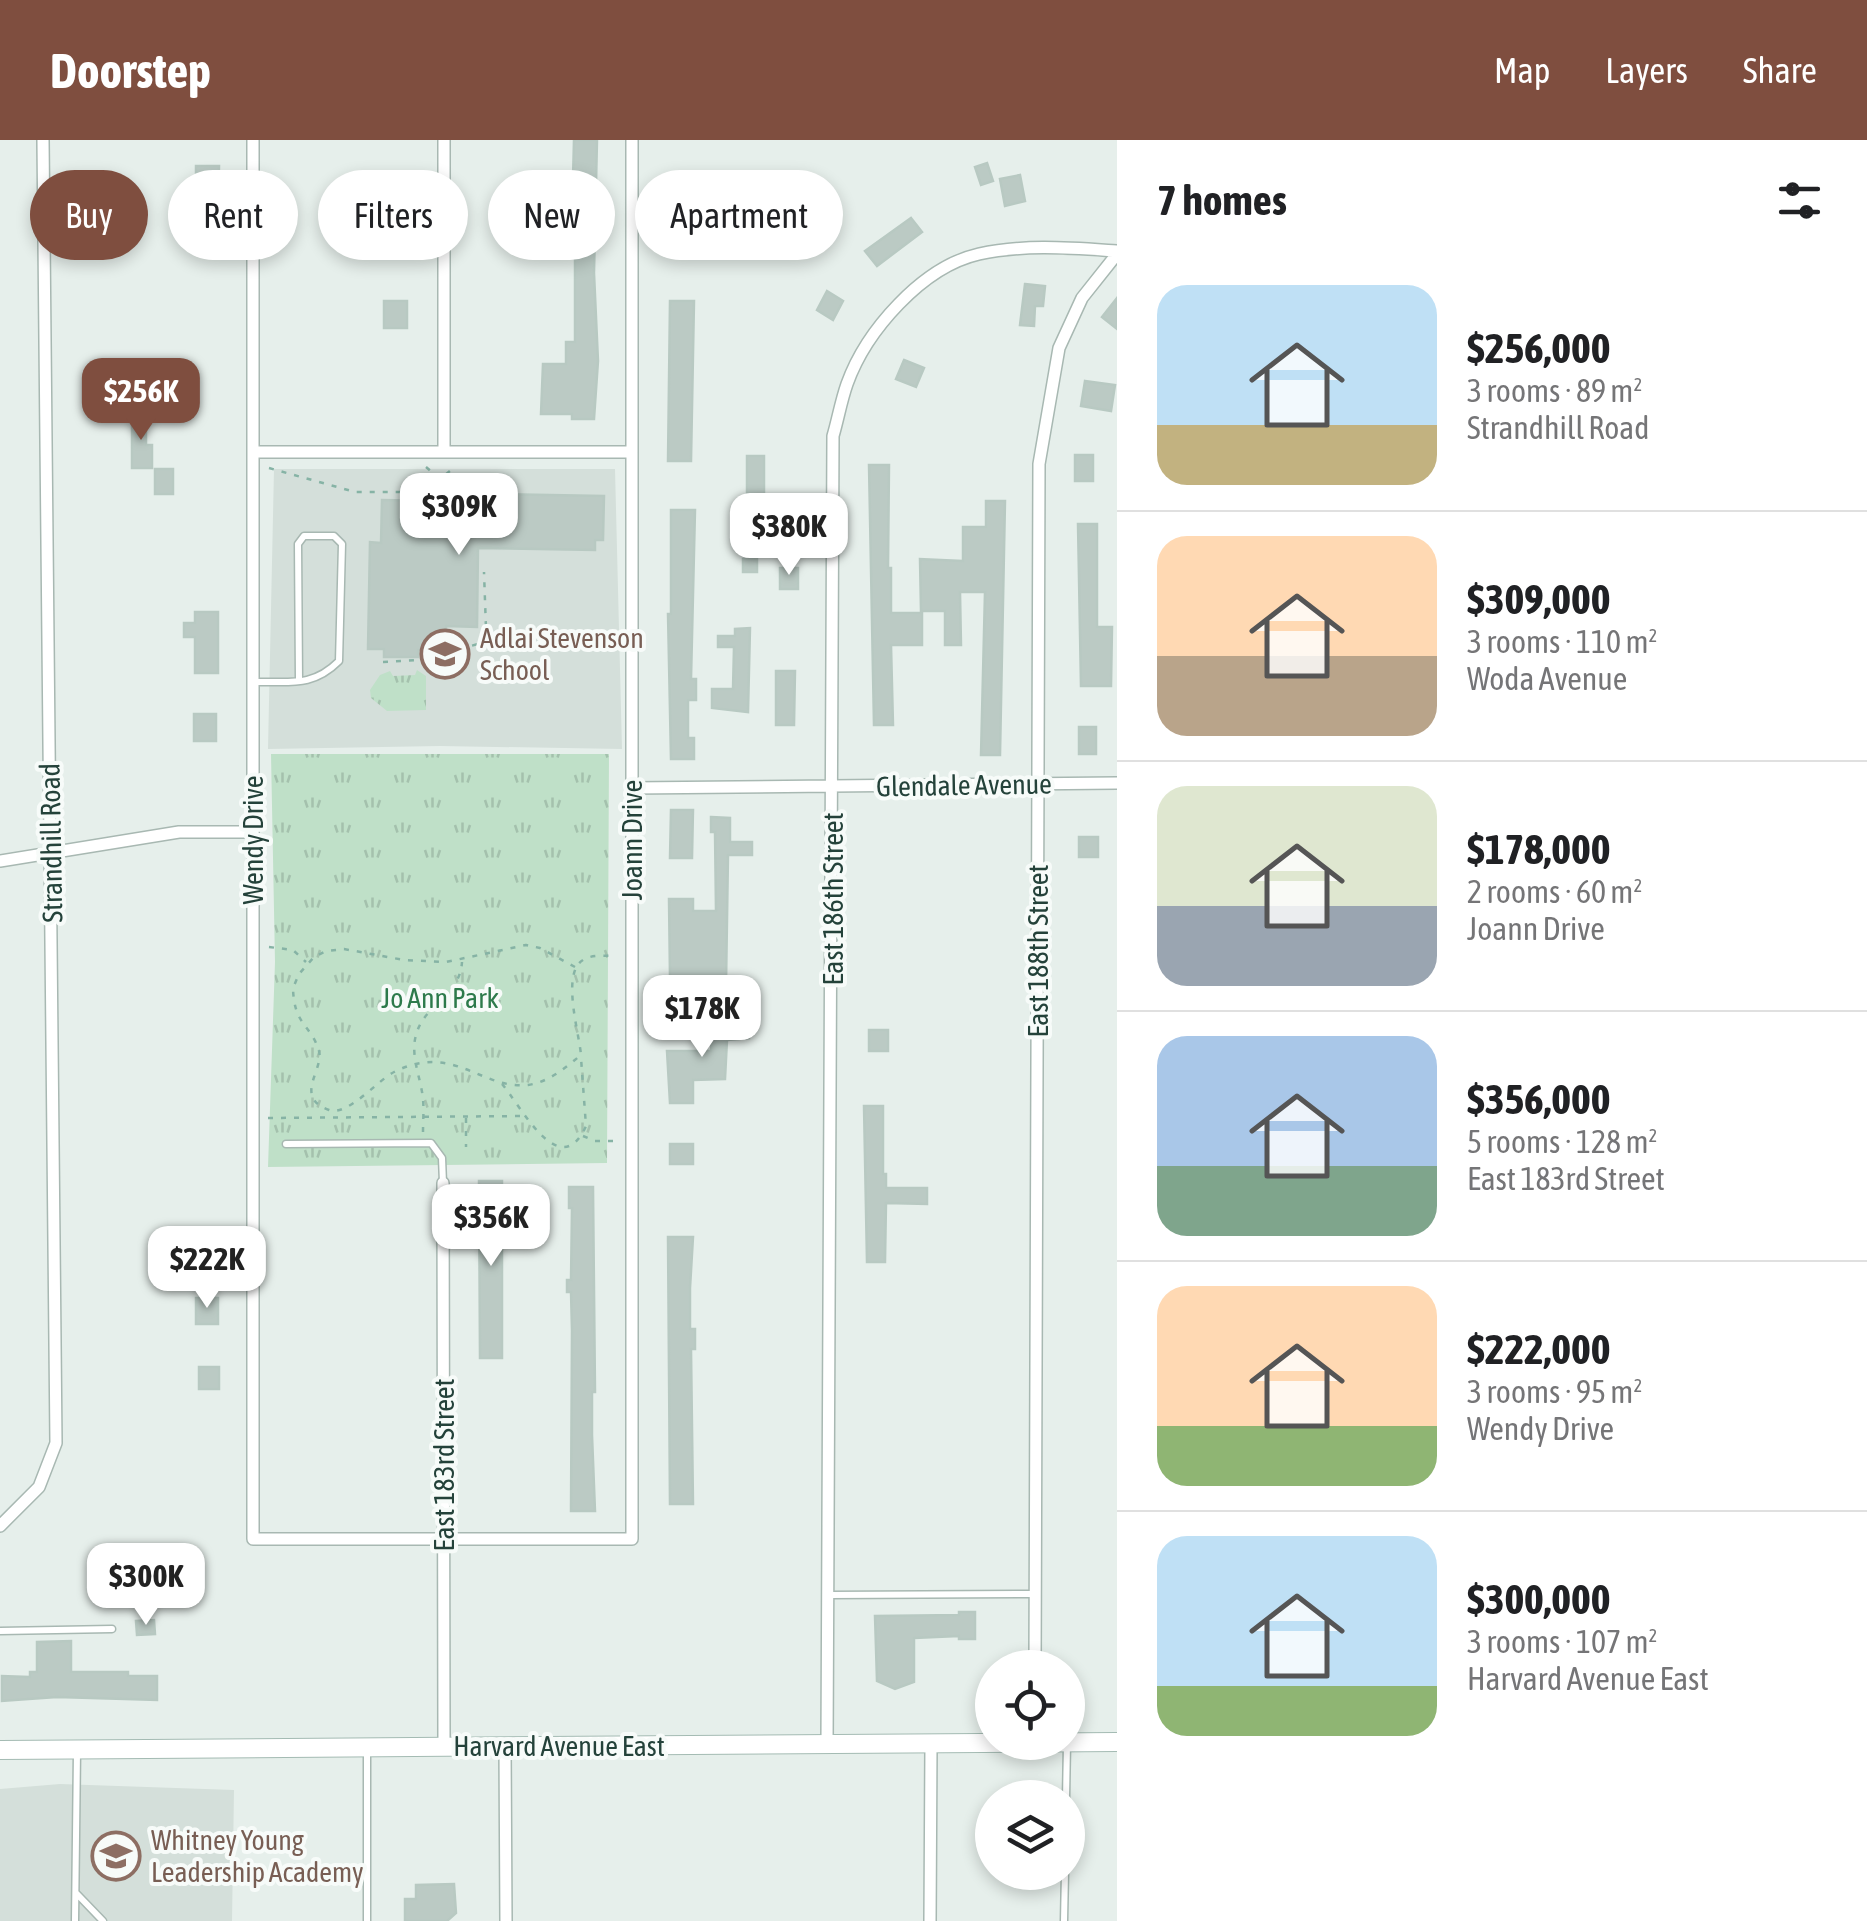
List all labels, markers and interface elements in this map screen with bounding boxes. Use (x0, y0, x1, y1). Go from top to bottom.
text: Doorstep (50, 43, 211, 98)
text: Map (1494, 50, 1550, 90)
text: Layers (1605, 50, 1688, 90)
text: Share (1743, 50, 1817, 90)
chip: Buy (30, 170, 148, 260)
chip: Rent (168, 170, 298, 260)
chip: Filters (318, 170, 468, 260)
chip: New (488, 170, 615, 260)
chip: Apartment (635, 170, 843, 260)
icon: filters (1772, 173, 1827, 228)
text: 7 homes (1157, 176, 1287, 224)
text: $256,000 (1467, 324, 1611, 372)
icon: home (1237, 325, 1357, 445)
pin: $256K (71, 358, 211, 443)
text: $256K (104, 372, 178, 409)
text: 3 rooms · 89 m² (1467, 372, 1642, 409)
text: Strandhill Road (1467, 409, 1649, 446)
pin: $309K (389, 473, 529, 558)
text: $309K (422, 487, 496, 524)
pin: $380K (719, 493, 859, 578)
text: $380K (752, 507, 826, 544)
text: $309,000 (1467, 575, 1611, 623)
icon: home (1237, 576, 1357, 696)
place label: Adlai Stevenson School (480, 622, 644, 686)
text: 3 rooms · 110 m² (1467, 623, 1657, 660)
school or university icon: Adlai Stevenson School (419, 628, 471, 680)
text: Woda Avenue (1467, 660, 1627, 697)
street label: Strandhill Road (34, 763, 68, 923)
street label: Glendale Avenue (876, 767, 1052, 803)
street label: Wendy Drive (237, 776, 269, 904)
street label: Joann Drive (616, 780, 648, 900)
street label: East 186th Street (817, 812, 849, 986)
text: $178,000 (1467, 825, 1611, 873)
icon: home (1237, 826, 1357, 946)
street label: East 188th Street (1022, 864, 1054, 1038)
text: 2 rooms · 60 m² (1467, 873, 1642, 910)
text: Joann Drive (1467, 910, 1605, 947)
pin: $178K (632, 975, 772, 1060)
park label: Jo Ann Park (381, 982, 499, 1014)
text: $178K (665, 989, 739, 1026)
text: $356,000 (1467, 1075, 1611, 1123)
icon: home (1237, 1076, 1357, 1196)
text: 5 rooms · 128 m² (1467, 1123, 1657, 1160)
text: East 183rd Street (1467, 1160, 1665, 1197)
pin: $356K (421, 1184, 561, 1269)
text: $356K (454, 1198, 528, 1235)
pin: $222K (137, 1226, 277, 1311)
text: $222K (170, 1240, 244, 1277)
text: $222,000 (1467, 1325, 1611, 1373)
icon: home (1237, 1326, 1357, 1446)
text: 3 rooms · 95 m² (1467, 1373, 1642, 1410)
street label: East 183rd Street (428, 1378, 460, 1552)
text: Wendy Drive (1467, 1410, 1614, 1447)
pin: $300K (76, 1543, 216, 1628)
text: $300K (109, 1557, 183, 1594)
text: $300,000 (1467, 1575, 1611, 1623)
icon: home (1237, 1576, 1357, 1696)
text: 3 rooms · 107 m² (1467, 1623, 1657, 1660)
map controls (975, 1650, 1085, 1890)
button: locate (975, 1650, 1085, 1760)
text: Harvard Avenue East (1467, 1660, 1709, 1697)
street label: Harvard Avenue East (453, 1730, 665, 1762)
button: layers (975, 1780, 1085, 1890)
place label: Whitney Young Leadership Academy (151, 1824, 364, 1888)
school or university icon: Whitney Young Leadership Academy (90, 1830, 142, 1882)

